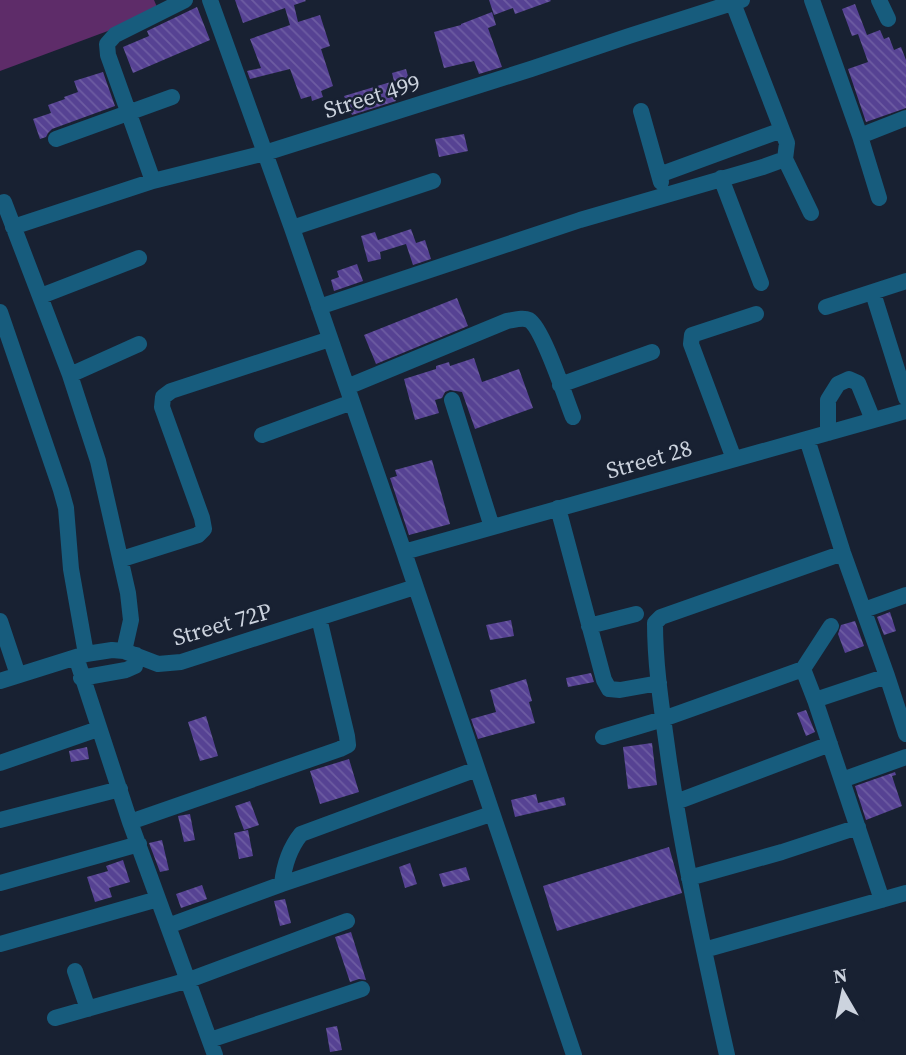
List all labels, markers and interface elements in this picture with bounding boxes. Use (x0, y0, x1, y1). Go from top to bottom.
street label: Street 499 (320, 66, 424, 126)
street label: Street 28 (602, 432, 696, 486)
street label: Street 72P (169, 595, 276, 653)
north arrow (808, 957, 878, 1027)
text: N (831, 961, 849, 989)

